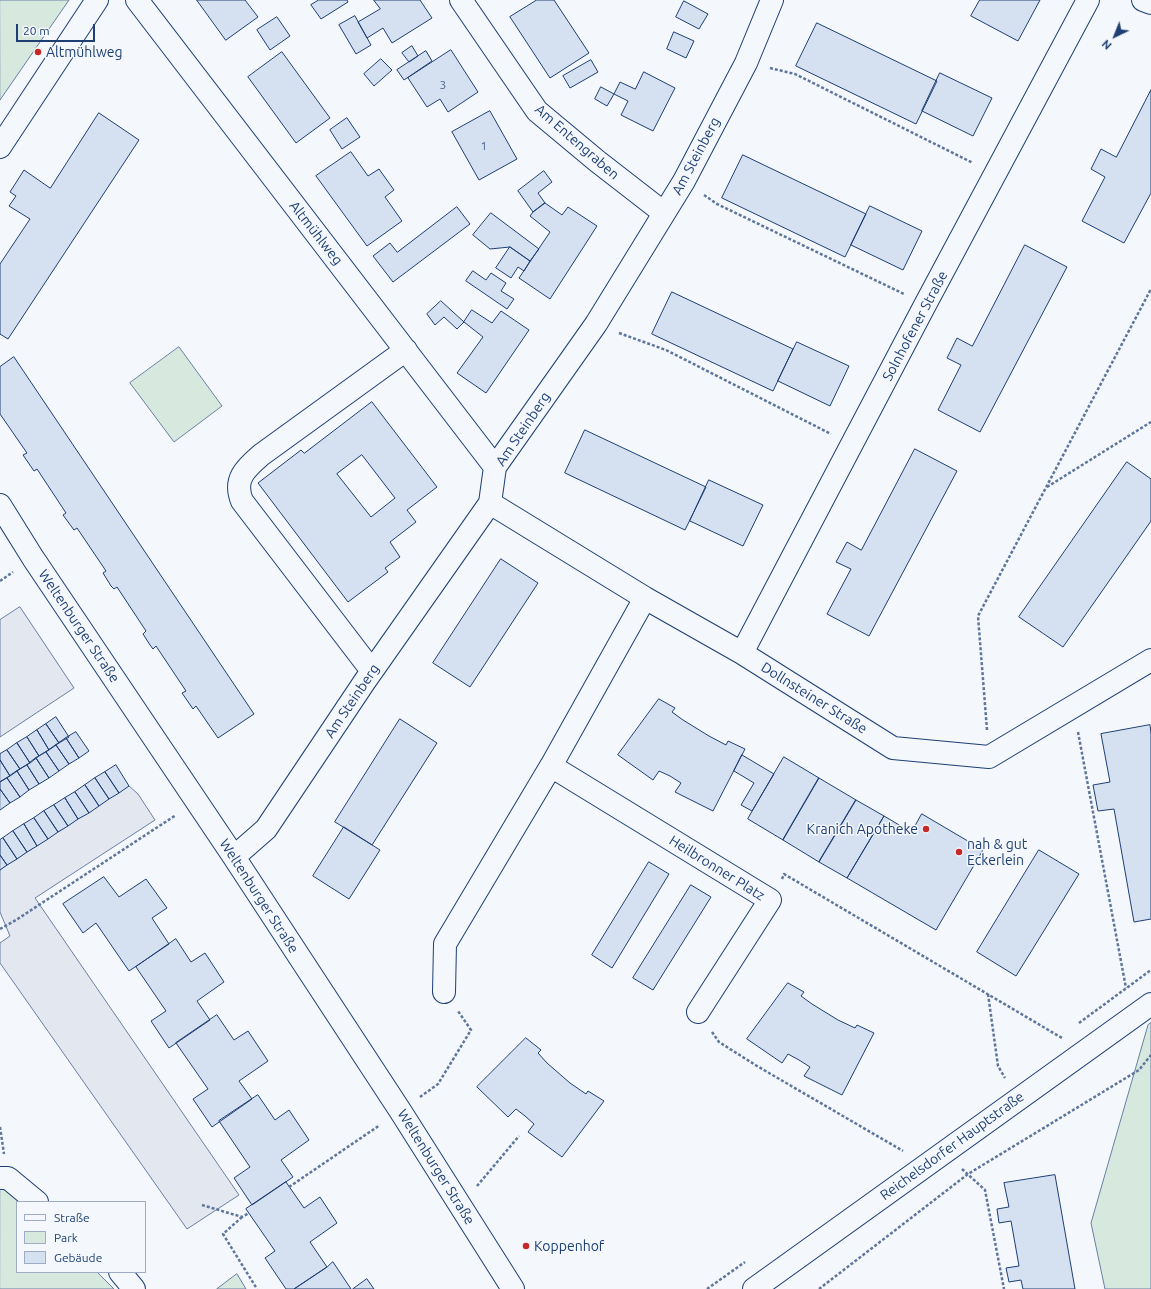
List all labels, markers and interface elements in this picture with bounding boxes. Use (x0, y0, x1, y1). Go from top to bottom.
scale bar (18, 16, 97, 42)
north arrow (1095, 16, 1135, 56)
text: 20 m (23, 24, 50, 37)
text: N (1100, 38, 1114, 52)
place label: Altmühlweg (46, 44, 123, 60)
marker: Altmühlweg (33, 47, 43, 57)
house number: 3 (440, 78, 446, 92)
street label: Am Entengraben (532, 101, 622, 183)
street label: Am Steinberg (668, 114, 724, 198)
house number: 1 (481, 139, 487, 153)
street label: Altmühlweg (286, 198, 346, 268)
street label: Solnhofener Straße (879, 268, 951, 384)
street label: Am Steinberg (492, 389, 554, 469)
street label: Weltenburger Straße (35, 566, 123, 686)
street label: Dollnsteiner Straße (758, 659, 870, 737)
street label: Am Steinberg (321, 661, 383, 741)
place label: Kranich Apotheke (807, 821, 918, 837)
marker: Kranich Apotheke (921, 824, 931, 834)
street label: Heilbronner Platz (666, 832, 768, 904)
street label: Weltenburger Straße (216, 836, 302, 956)
place label: nah & gut Eckerlein (967, 836, 1027, 868)
marker: nah & gut Eckerlein (954, 847, 964, 857)
street label: Reichelsdorfer Hauptstraße (877, 1088, 1027, 1204)
street label: Weltenburger Straße (394, 1106, 478, 1228)
legend (16, 1201, 146, 1273)
text: Straße (54, 1211, 90, 1224)
text: Park (54, 1231, 78, 1244)
place label: Koppenhof (534, 1238, 604, 1254)
marker: Koppenhof (521, 1241, 531, 1251)
text: Gebäude (54, 1251, 102, 1264)

